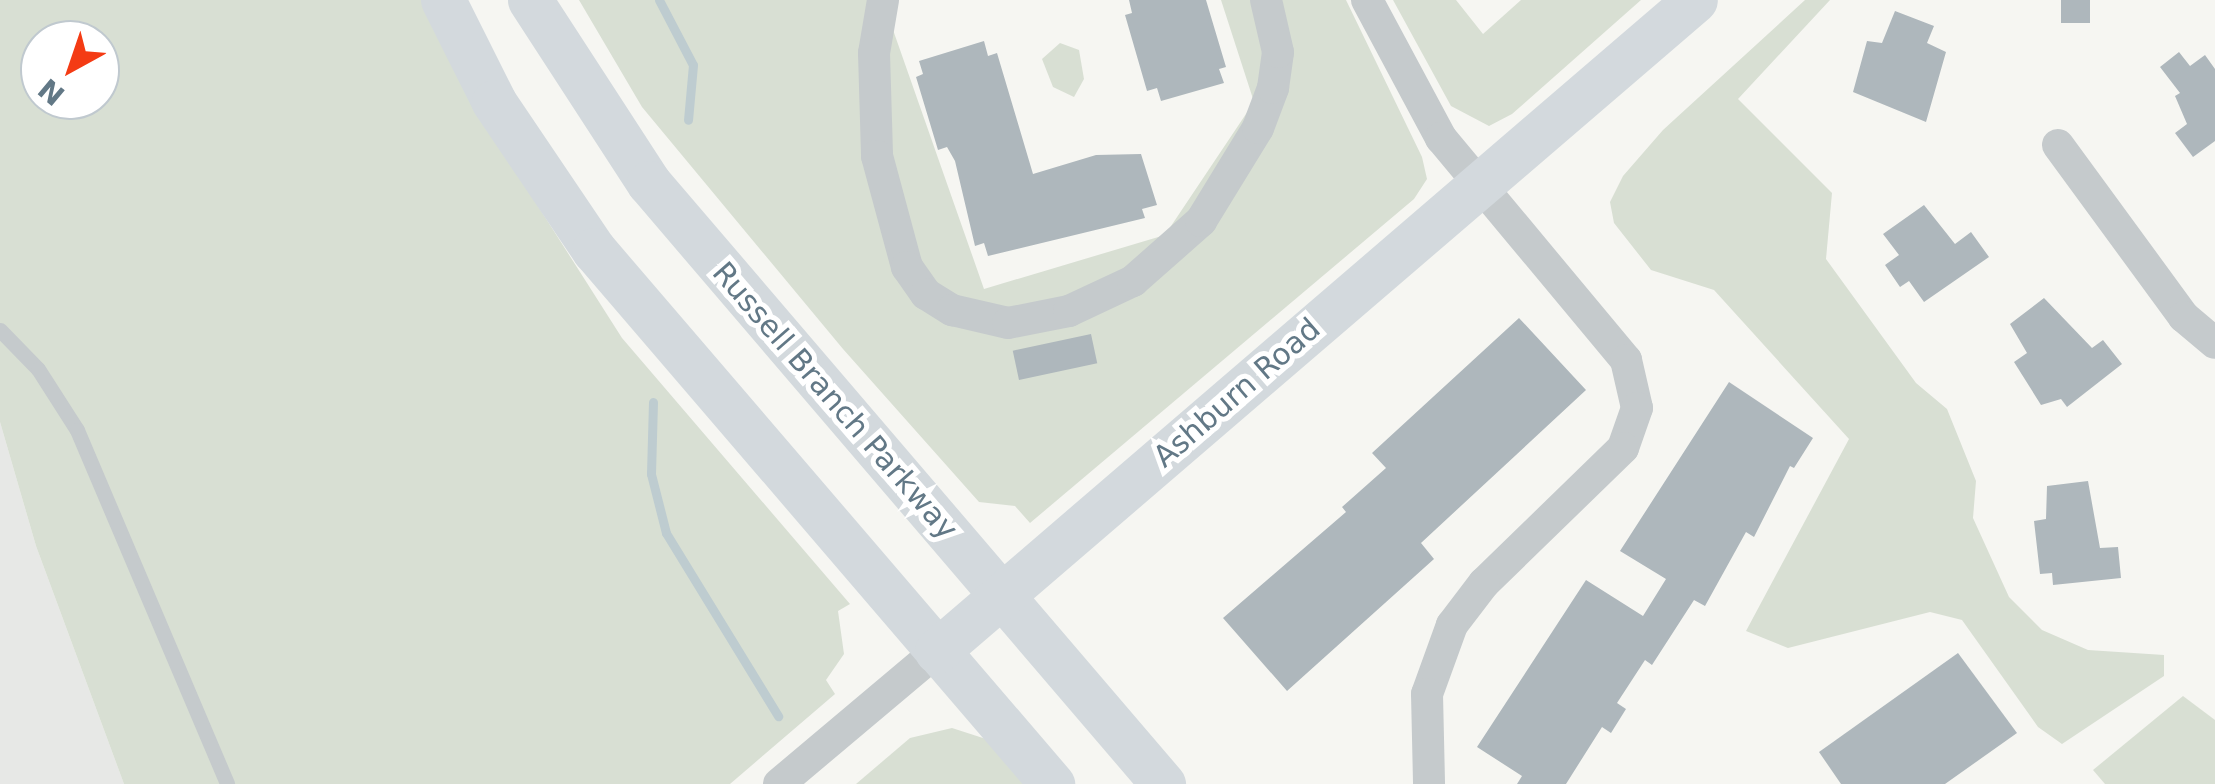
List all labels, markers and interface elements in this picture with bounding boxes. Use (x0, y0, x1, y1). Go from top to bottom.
north arrow (20, 20, 120, 120)
text: N (32, 72, 71, 112)
street label: Russell Branch Parkway (705, 255, 965, 547)
street label: Ashburn Road (1146, 311, 1328, 475)

